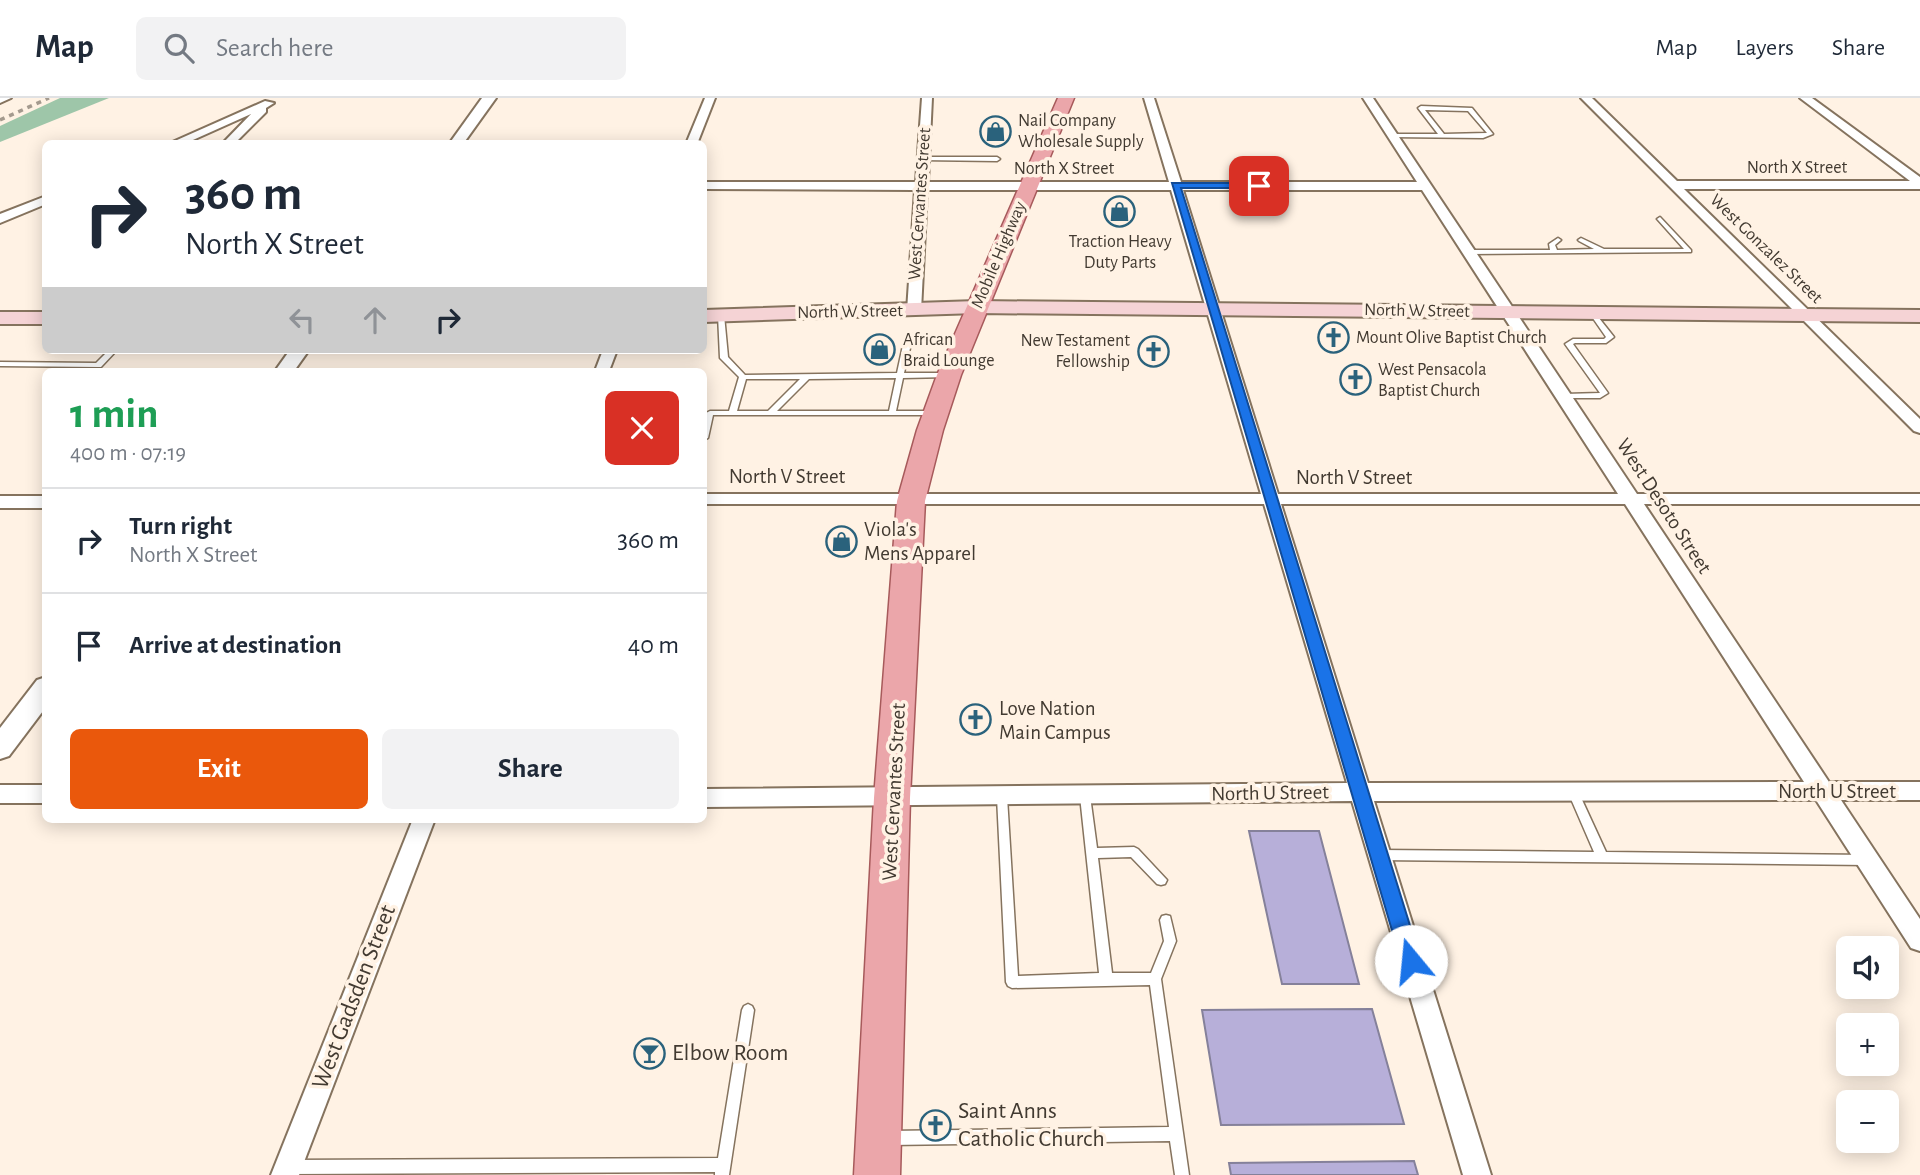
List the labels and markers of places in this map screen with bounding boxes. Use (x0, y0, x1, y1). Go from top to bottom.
place label: Nail Company Wholesale Supply (1018, 112, 1144, 151)
shop icon: Nail Company Wholesale Supply (978, 114, 1012, 148)
pin (1229, 156, 1289, 216)
shop icon: Traction Heavy Duty Parts (1103, 195, 1137, 229)
place label: Traction Heavy Duty Parts (1068, 233, 1172, 272)
church icon: Mount Olive Baptist Church (1316, 321, 1350, 355)
place label: Mount Olive Baptist Church (1356, 329, 1547, 347)
place label: African Braid Lounge (903, 331, 995, 370)
place label: New Testament Fellowship (1020, 332, 1130, 371)
shop icon: African Braid Lounge (863, 333, 897, 367)
church icon: New Testament Fellowship (1136, 334, 1170, 368)
place label: West Pensacola Baptist Church (1378, 361, 1487, 400)
church icon: West Pensacola Baptist Church (1338, 363, 1372, 397)
place label: Viola's Mens Apparel (864, 519, 976, 564)
shop icon: Viola's Mens Apparel (824, 524, 858, 558)
place label: Love Nation Main Campus (999, 698, 1111, 743)
church icon: Love Nation Main Campus (959, 703, 993, 737)
bar icon: Elbow Room (632, 1036, 666, 1070)
place label: Elbow Room (672, 1041, 788, 1065)
place label: Saint Anns Catholic Church (958, 1099, 1105, 1151)
church icon: Saint Anns Catholic Church (918, 1108, 952, 1142)

